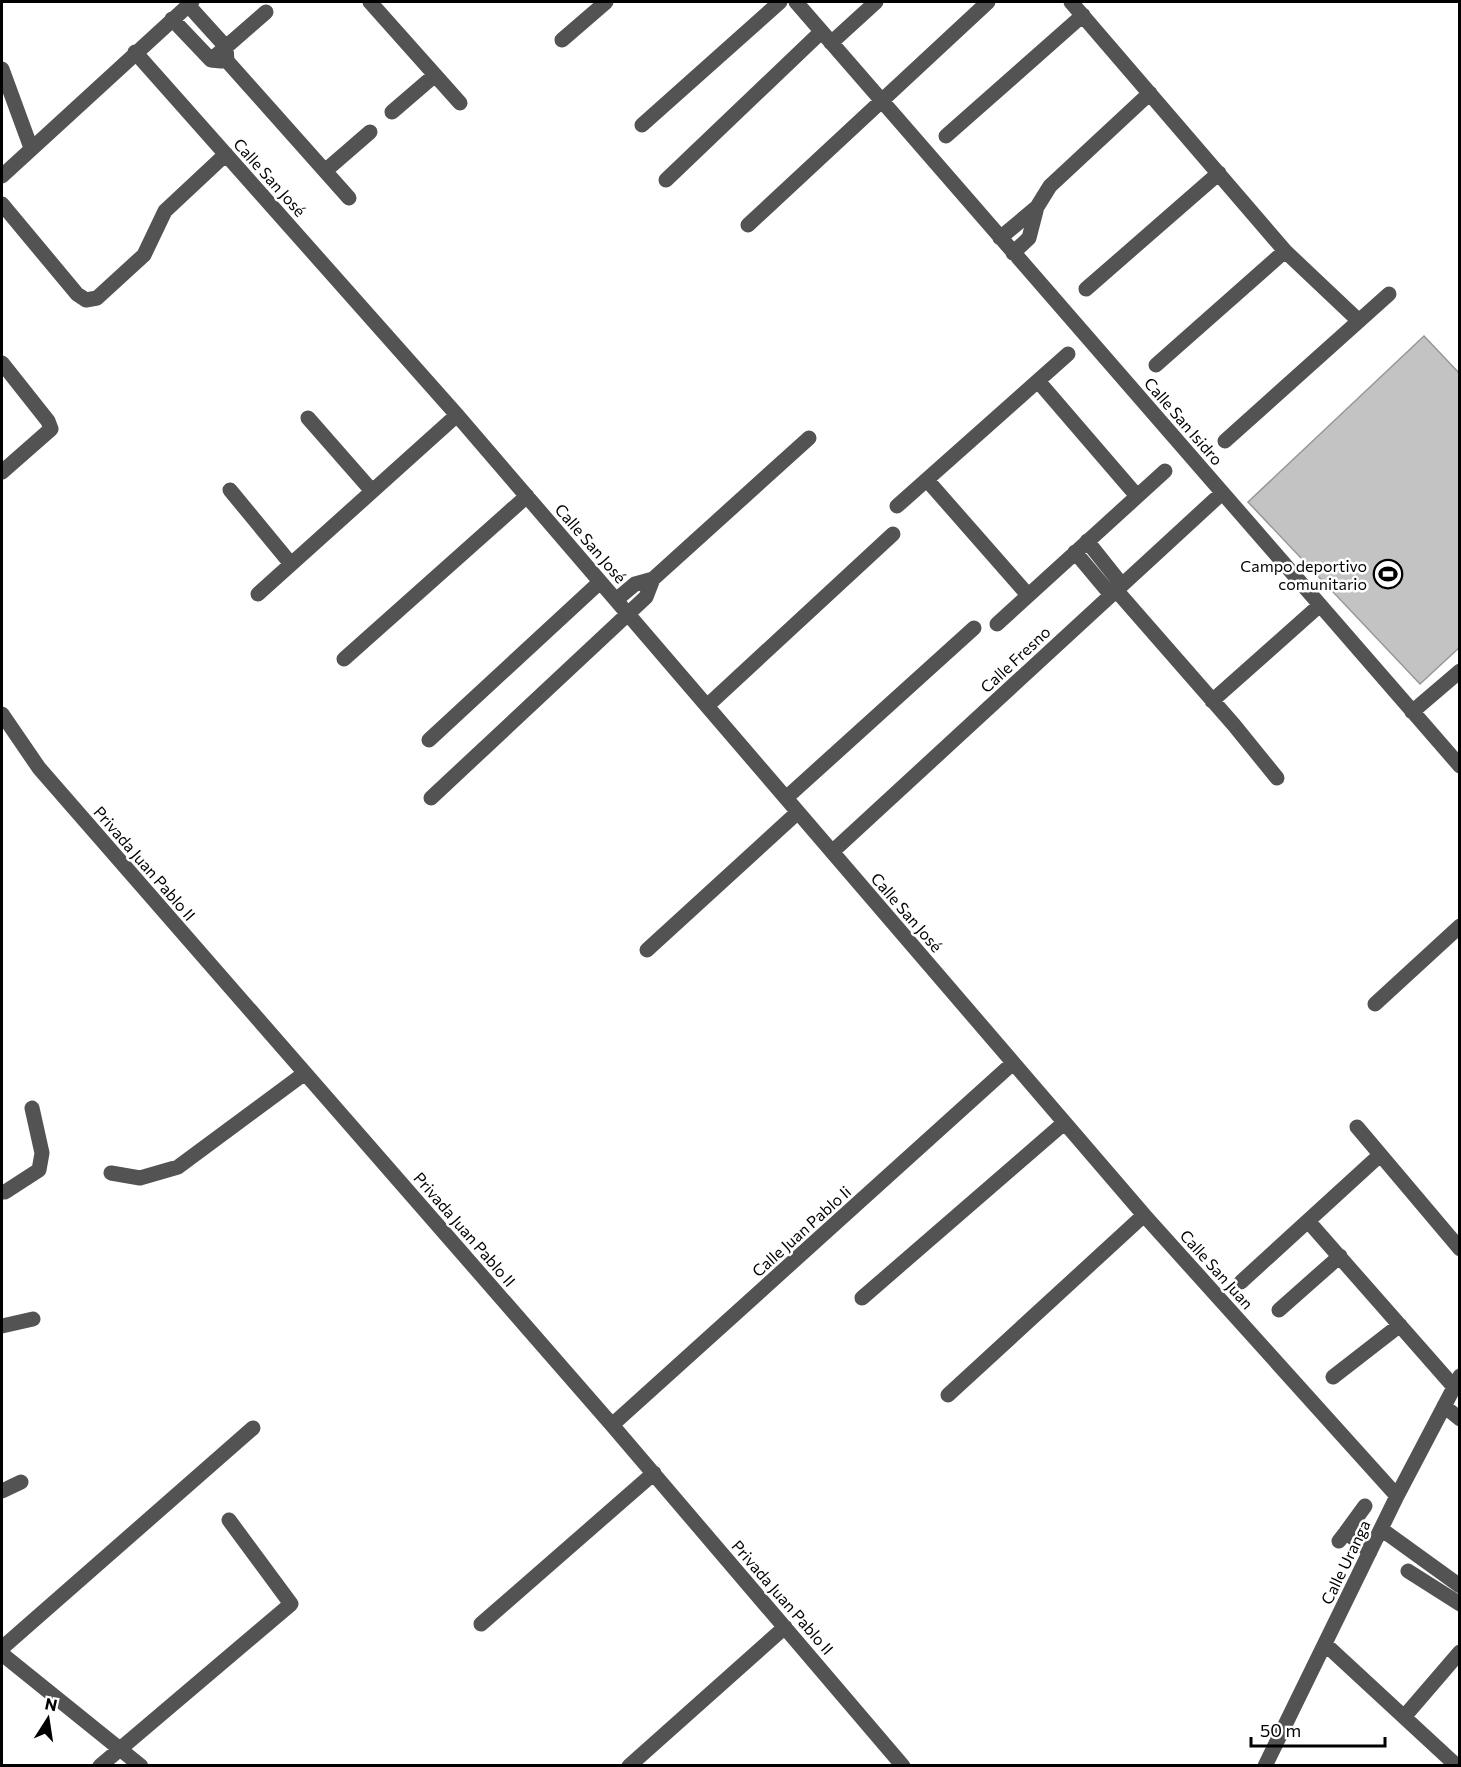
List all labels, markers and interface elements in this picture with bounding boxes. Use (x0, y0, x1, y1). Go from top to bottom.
street label: Calle San José (230, 134, 310, 220)
street label: Calle San Isidro (1141, 373, 1227, 469)
street label: Calle San José (551, 500, 631, 586)
place label: Campo deportivo comunitario (1240, 556, 1367, 593)
sports icon: Campo deportivo comunitario (1372, 558, 1404, 590)
street label: Calle Fresno (976, 622, 1054, 696)
street label: Privada Juan Pablo II (90, 802, 200, 924)
street label: Calle San José (867, 869, 947, 955)
street label: Privada Juan Pablo II (410, 1168, 520, 1290)
street label: Calle Juan Pablo Ii (748, 1182, 854, 1280)
street label: Calle San Juan (1176, 1225, 1258, 1313)
street label: Calle Uranga (1316, 1517, 1374, 1607)
street label: Privada Juan Pablo II (728, 1536, 838, 1658)
north arrow (18, 1689, 78, 1749)
text: N (43, 1693, 59, 1714)
scale bar (1251, 1710, 1384, 1748)
text: 50 m (1260, 1719, 1301, 1741)

